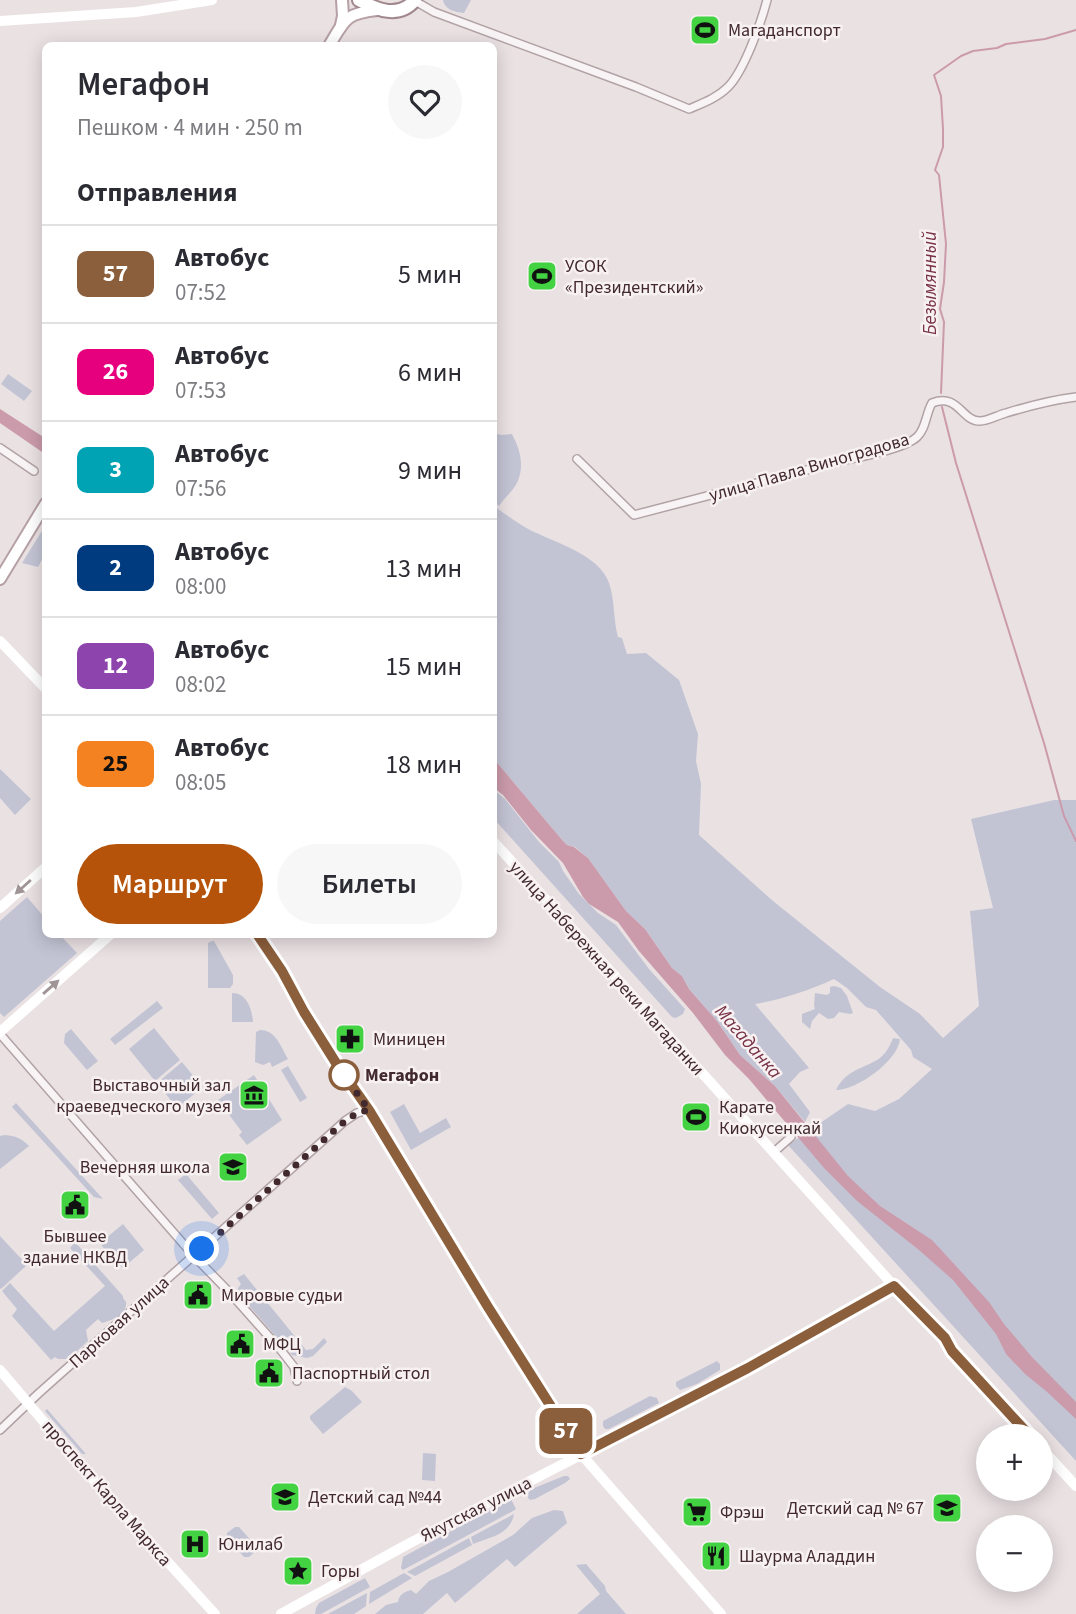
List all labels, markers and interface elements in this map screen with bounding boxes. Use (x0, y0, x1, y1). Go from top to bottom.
sports icon: Магаданспорт (688, 13, 722, 47)
place label: Магаданспорт (728, 18, 841, 43)
text: Мегафон (77, 61, 210, 108)
button: heart (388, 65, 462, 139)
text: Пешком · 4 мин · 250 m (77, 111, 303, 144)
text: Отправления (77, 174, 237, 211)
water label: Безымянный (917, 231, 944, 335)
text: Автобус (175, 239, 269, 276)
place label: УСОК «Президентский» (565, 254, 703, 300)
text: 57 (103, 256, 128, 291)
text: 5 мин (398, 256, 462, 293)
sports icon: УСОК «Президентский» (525, 259, 559, 293)
text: 07:52 (175, 276, 226, 309)
text: Автобус (175, 337, 269, 374)
text: 26 (103, 354, 128, 389)
text: 6 мин (398, 354, 462, 391)
text: 07:53 (175, 374, 226, 407)
street label: улица Павла Виноградова (706, 427, 912, 508)
text: Автобус (175, 435, 269, 472)
text: 3 (109, 452, 122, 487)
text: 9 мин (398, 452, 462, 489)
text: 07:56 (175, 472, 226, 505)
text: Автобус (175, 533, 269, 570)
text: 2 (109, 550, 122, 585)
text: 13 мин (385, 550, 462, 587)
text: 08:00 (175, 570, 226, 603)
text: Автобус (175, 631, 269, 668)
text: 12 (103, 648, 128, 683)
text: 15 мин (385, 648, 462, 685)
text: 08:02 (175, 668, 226, 701)
text: Автобус (175, 729, 269, 766)
text: 25 (103, 746, 128, 781)
text: 18 мин (385, 746, 462, 783)
text: 08:05 (175, 766, 226, 799)
button: Маршрут (77, 844, 263, 924)
button: Билеты (277, 844, 462, 924)
street label: улица Набережная реки Магаданки (503, 856, 710, 1081)
one-way arrow (14, 879, 32, 895)
one-way arrow (42, 979, 60, 995)
water label: Магаданка (708, 999, 788, 1085)
pharmacy icon: Миницен (333, 1022, 367, 1056)
place label: Миницен (373, 1027, 446, 1052)
marker: Мегафон (329, 1060, 359, 1090)
place label: Мегафон (365, 1063, 439, 1088)
place label: Выставочный зал краеведческого музея (56, 1073, 231, 1119)
museum icon: Выставочный зал краеведческого музея (237, 1078, 271, 1112)
place label: Карате Киокусенкай (719, 1095, 821, 1141)
sports icon: Карате Киокусенкай (679, 1100, 713, 1134)
school or university icon: Вечерняя школа (216, 1150, 250, 1184)
place label: Вечерняя школа (80, 1155, 210, 1180)
public building icon: Бывшее здание НКВД (58, 1188, 92, 1222)
place label: Бывшее здание НКВД (23, 1224, 127, 1270)
your location (184, 1231, 219, 1266)
street label: Парковая улица (64, 1270, 175, 1374)
public building icon: Мировые судьи (181, 1278, 215, 1312)
place label: Мировые судьи (221, 1283, 343, 1308)
public building icon: МФЦ (223, 1327, 257, 1361)
place label: МФЦ (263, 1332, 301, 1357)
public building icon: Паспортный стол (252, 1356, 286, 1390)
place label: Паспортный стол (292, 1361, 430, 1386)
line badge: 57 (534, 1408, 598, 1454)
text: 57 (553, 1413, 579, 1448)
street label: проспект Карла Маркса (36, 1415, 177, 1572)
map controls (976, 1424, 1053, 1592)
button: + (976, 1424, 1053, 1501)
street label: Якутская улица (416, 1471, 536, 1548)
school or university icon: Детский сад №44 (268, 1480, 302, 1514)
place label: Детский сад №44 (308, 1485, 442, 1510)
school or university icon: Детский сад № 67 (930, 1491, 964, 1525)
supermarket icon: Фрэш (680, 1495, 714, 1529)
place label: Детский сад № 67 (787, 1496, 924, 1521)
place label: Фрэш (720, 1500, 764, 1525)
button: − (976, 1515, 1053, 1592)
hospital icon: Юнилаб (178, 1527, 212, 1561)
place label: Юнилаб (218, 1532, 283, 1557)
restaurant icon: Шаурма Аладдин (699, 1539, 733, 1573)
place label: Шаурма Аладдин (739, 1544, 875, 1569)
place icon: Горы (281, 1554, 315, 1588)
place label: Горы (321, 1559, 360, 1584)

